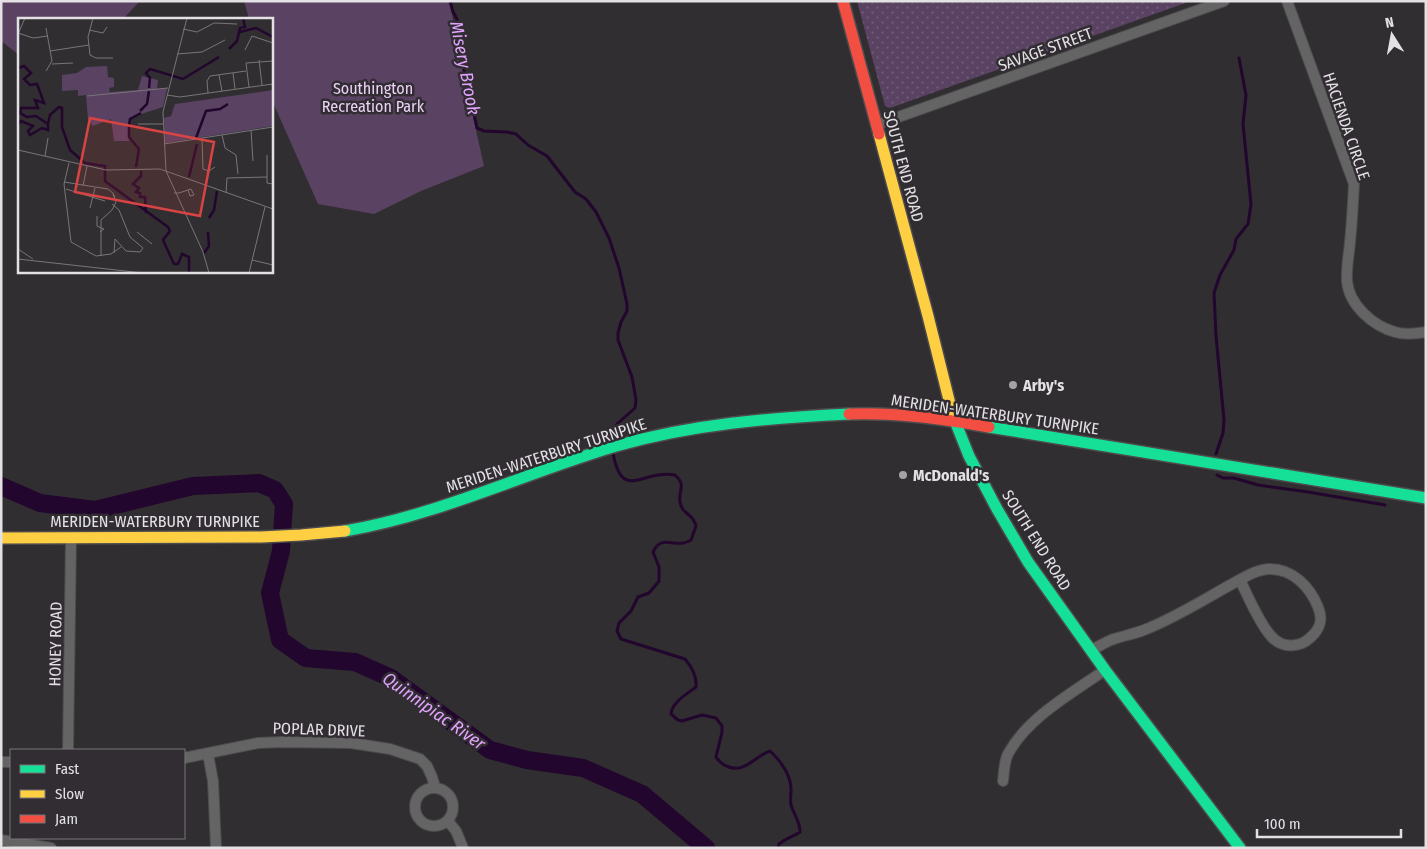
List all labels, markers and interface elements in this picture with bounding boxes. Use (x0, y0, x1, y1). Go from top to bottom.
north arrow (1367, 10, 1417, 60)
text: N (1384, 14, 1395, 32)
inset map (18, 18, 272, 272)
water label: Misery Brook (445, 19, 485, 117)
street label: SAVAGE STREET (996, 23, 1095, 75)
street label: HACIENDA CIRCLE (1319, 70, 1374, 182)
park label: Southington Recreation Park (322, 79, 425, 116)
street label: SOUTH END ROAD (879, 108, 928, 224)
place label: Arby's (1022, 376, 1064, 395)
marker: Arby's (1007, 379, 1019, 391)
street label: MERIDEN-WATERBURY TURNPIKE (890, 391, 1100, 438)
street label: MERIDEN-WATERBURY TURNPIKE (444, 414, 649, 497)
place label: McDonald's (913, 466, 989, 485)
marker: McDonald's (897, 469, 909, 481)
street label: SOUTH END ROAD (998, 487, 1075, 594)
street label: MERIDEN-WATERBURY TURNPIKE (50, 512, 260, 531)
street label: HONEY ROAD (45, 601, 66, 687)
water label: Quinnipiac River (378, 667, 490, 755)
street label: POPLAR DRIVE (272, 718, 366, 741)
legend (10, 749, 185, 839)
text: Fast (55, 760, 79, 778)
text: Slow (55, 785, 84, 803)
scale bar (1257, 806, 1401, 838)
text: Jam (55, 810, 78, 828)
text: 100 m (1264, 815, 1301, 833)

